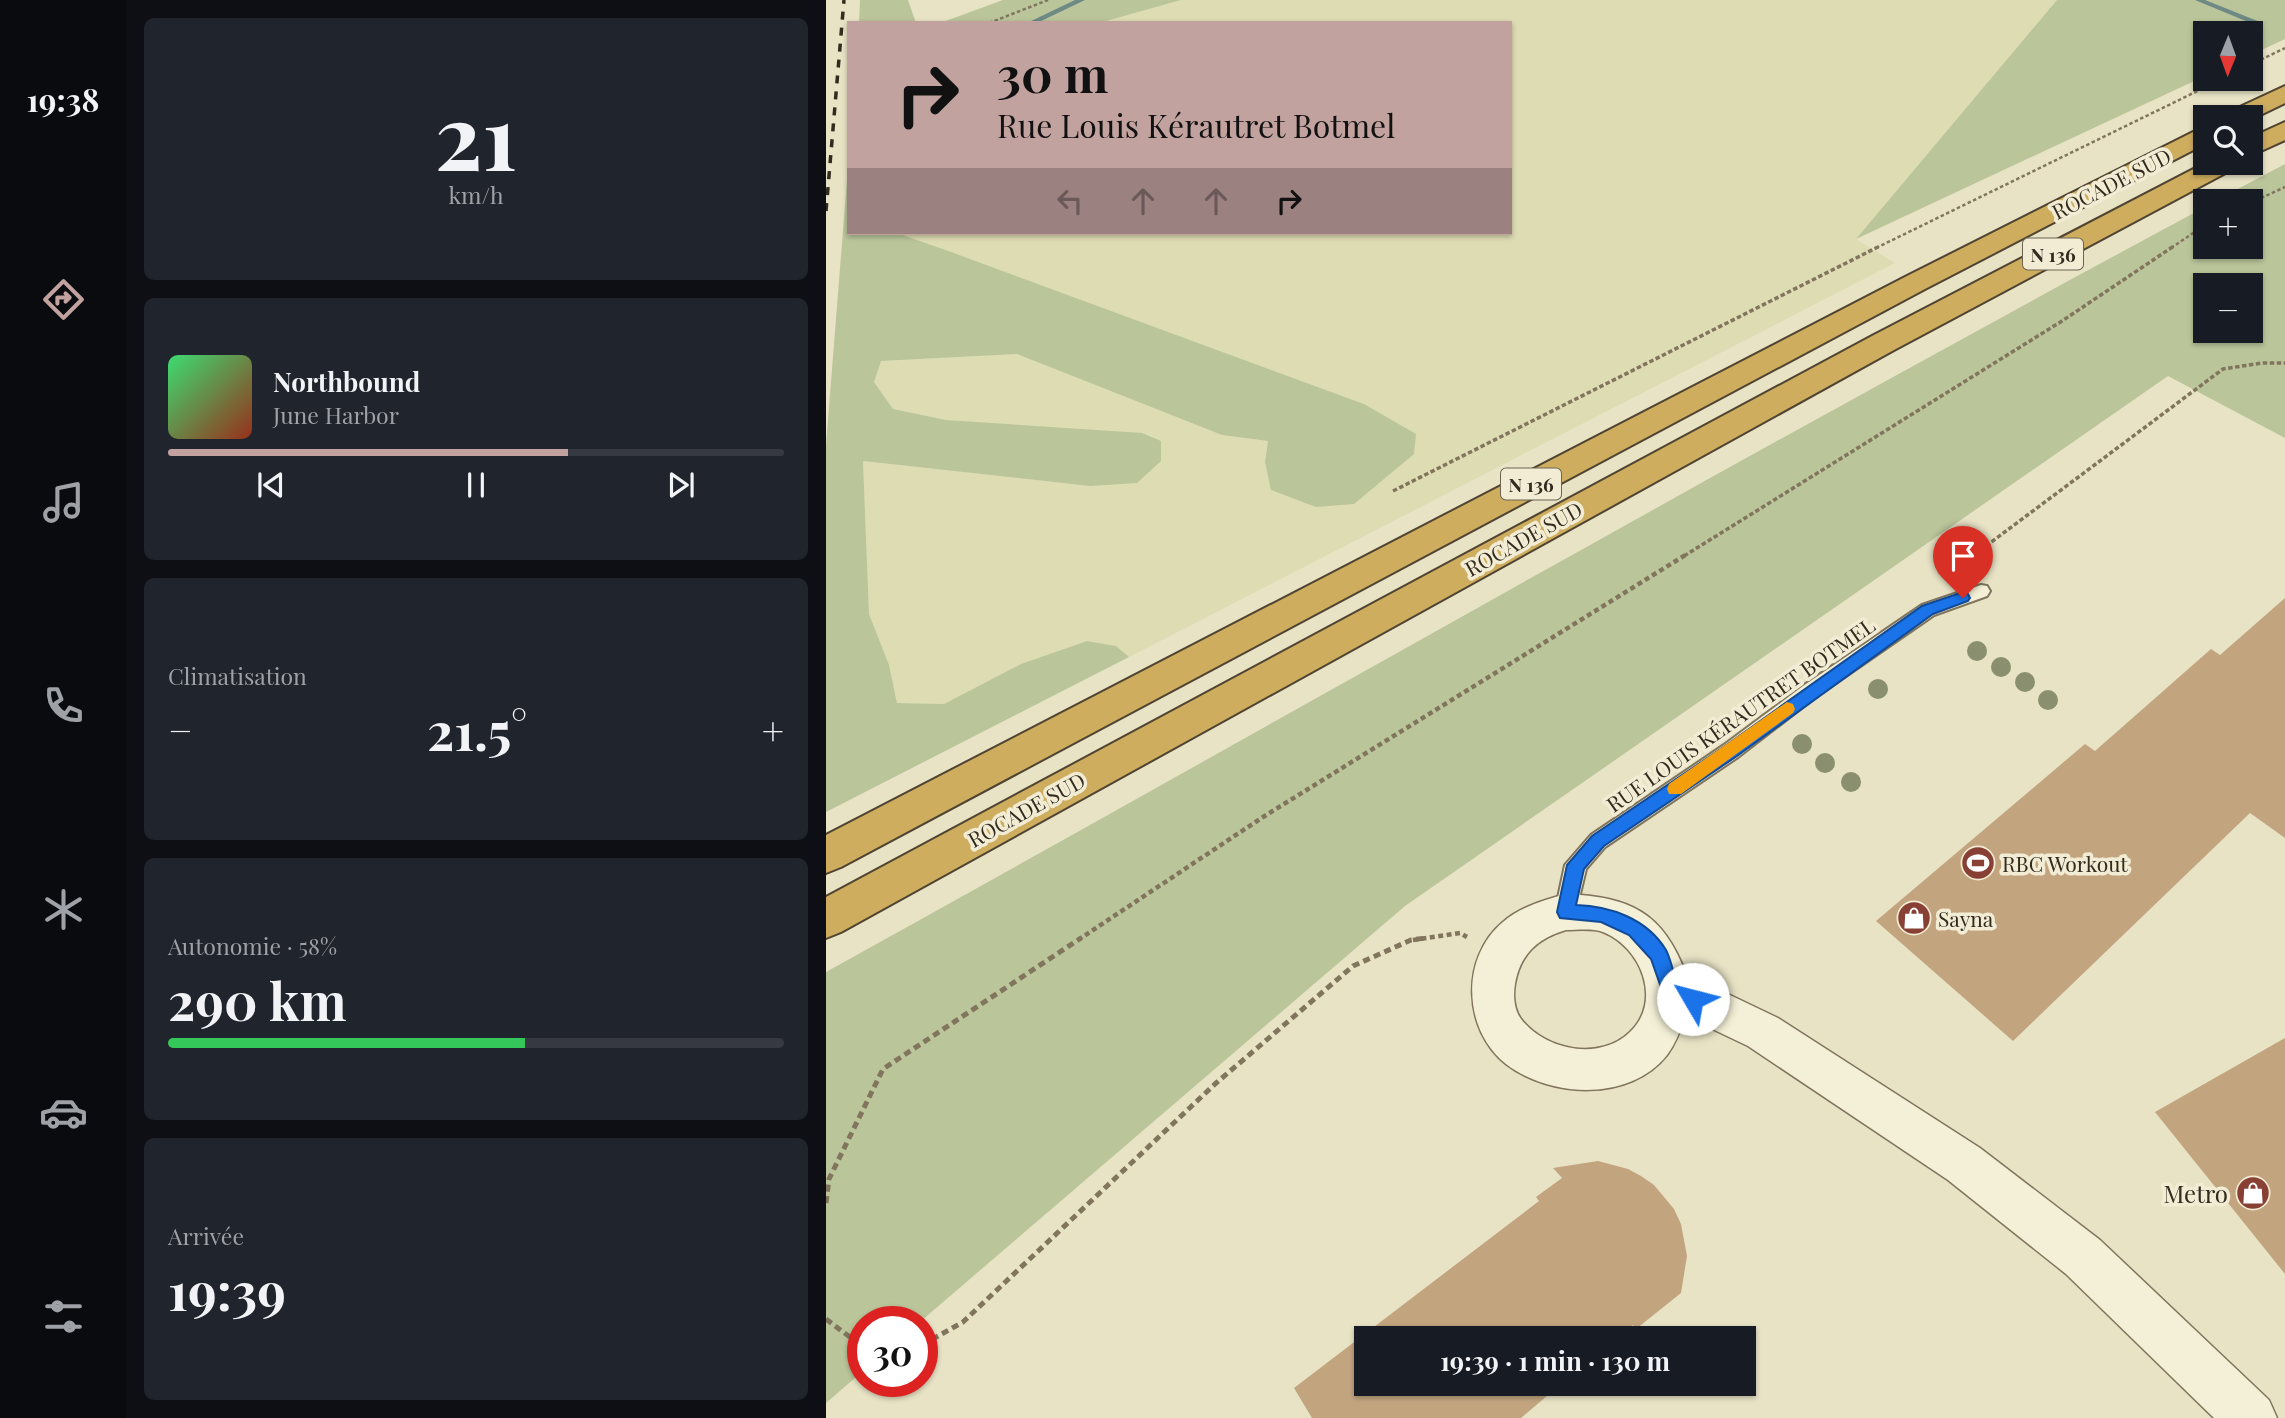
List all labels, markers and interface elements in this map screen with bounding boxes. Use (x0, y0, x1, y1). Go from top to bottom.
north arrow (2193, 21, 2263, 91)
map controls (2193, 21, 2263, 343)
text: 30 m (997, 40, 1108, 105)
icon: right (882, 49, 973, 140)
text: 21 (435, 73, 517, 194)
text: 19:38 (27, 77, 99, 120)
text: Rue Louis Kérautret Botmel (997, 103, 1395, 146)
button: search (2193, 105, 2263, 175)
street label: ROCADE SUD (2047, 141, 2175, 225)
text: km/h (448, 179, 504, 210)
icon: left (1051, 182, 1089, 220)
icon: ahead (1124, 182, 1162, 220)
icon: ahead (1197, 182, 1235, 220)
icon: right (1270, 182, 1308, 220)
button: + (2193, 189, 2263, 259)
road number: N 136 (2023, 238, 2083, 270)
button: − (2193, 273, 2263, 343)
icon: directions (39, 275, 88, 324)
text: Northbound (273, 364, 420, 399)
text: June Harbor (273, 399, 399, 430)
icon: previous (252, 466, 290, 504)
icon: pause (457, 466, 495, 504)
icon: next (662, 466, 700, 504)
road number: N 136 (1501, 468, 1561, 499)
icon: music (39, 478, 88, 527)
street label: ROCADE SUD (1459, 494, 1587, 582)
pin (1933, 526, 1993, 598)
icon: arrive (1944, 537, 1982, 575)
street label: RUE LOUIS KÉRAUTRET BOTMEL (1600, 610, 1880, 818)
text: Climatisation (168, 660, 307, 691)
icon: phone (39, 681, 88, 730)
text: 21.5° (427, 695, 527, 764)
text: − (168, 704, 193, 755)
text: + (762, 704, 784, 755)
street label: ROCADE SUD (962, 765, 1090, 853)
sports icon: RBC Workout (1959, 844, 1997, 882)
place label: RBC Workout (2002, 849, 2128, 877)
icon: climate (39, 885, 88, 934)
shop icon: Sayna (1895, 899, 1933, 937)
place label: Sayna (1938, 904, 1994, 932)
text: Autonomie · 58% (168, 930, 337, 961)
position arrow (1656, 962, 1730, 1036)
text: 290 km (168, 965, 346, 1034)
icon: car (39, 1088, 88, 1137)
shop icon: Metro (2234, 1174, 2272, 1212)
place label: Metro (2164, 1177, 2228, 1209)
text: Arrivée (168, 1220, 244, 1251)
text: 19:39 (168, 1255, 286, 1324)
icon: filters (39, 1292, 88, 1341)
speed limit sign: 30 (847, 1306, 938, 1397)
text: 19:39 · 1 min · 130 m (1440, 1343, 1670, 1378)

